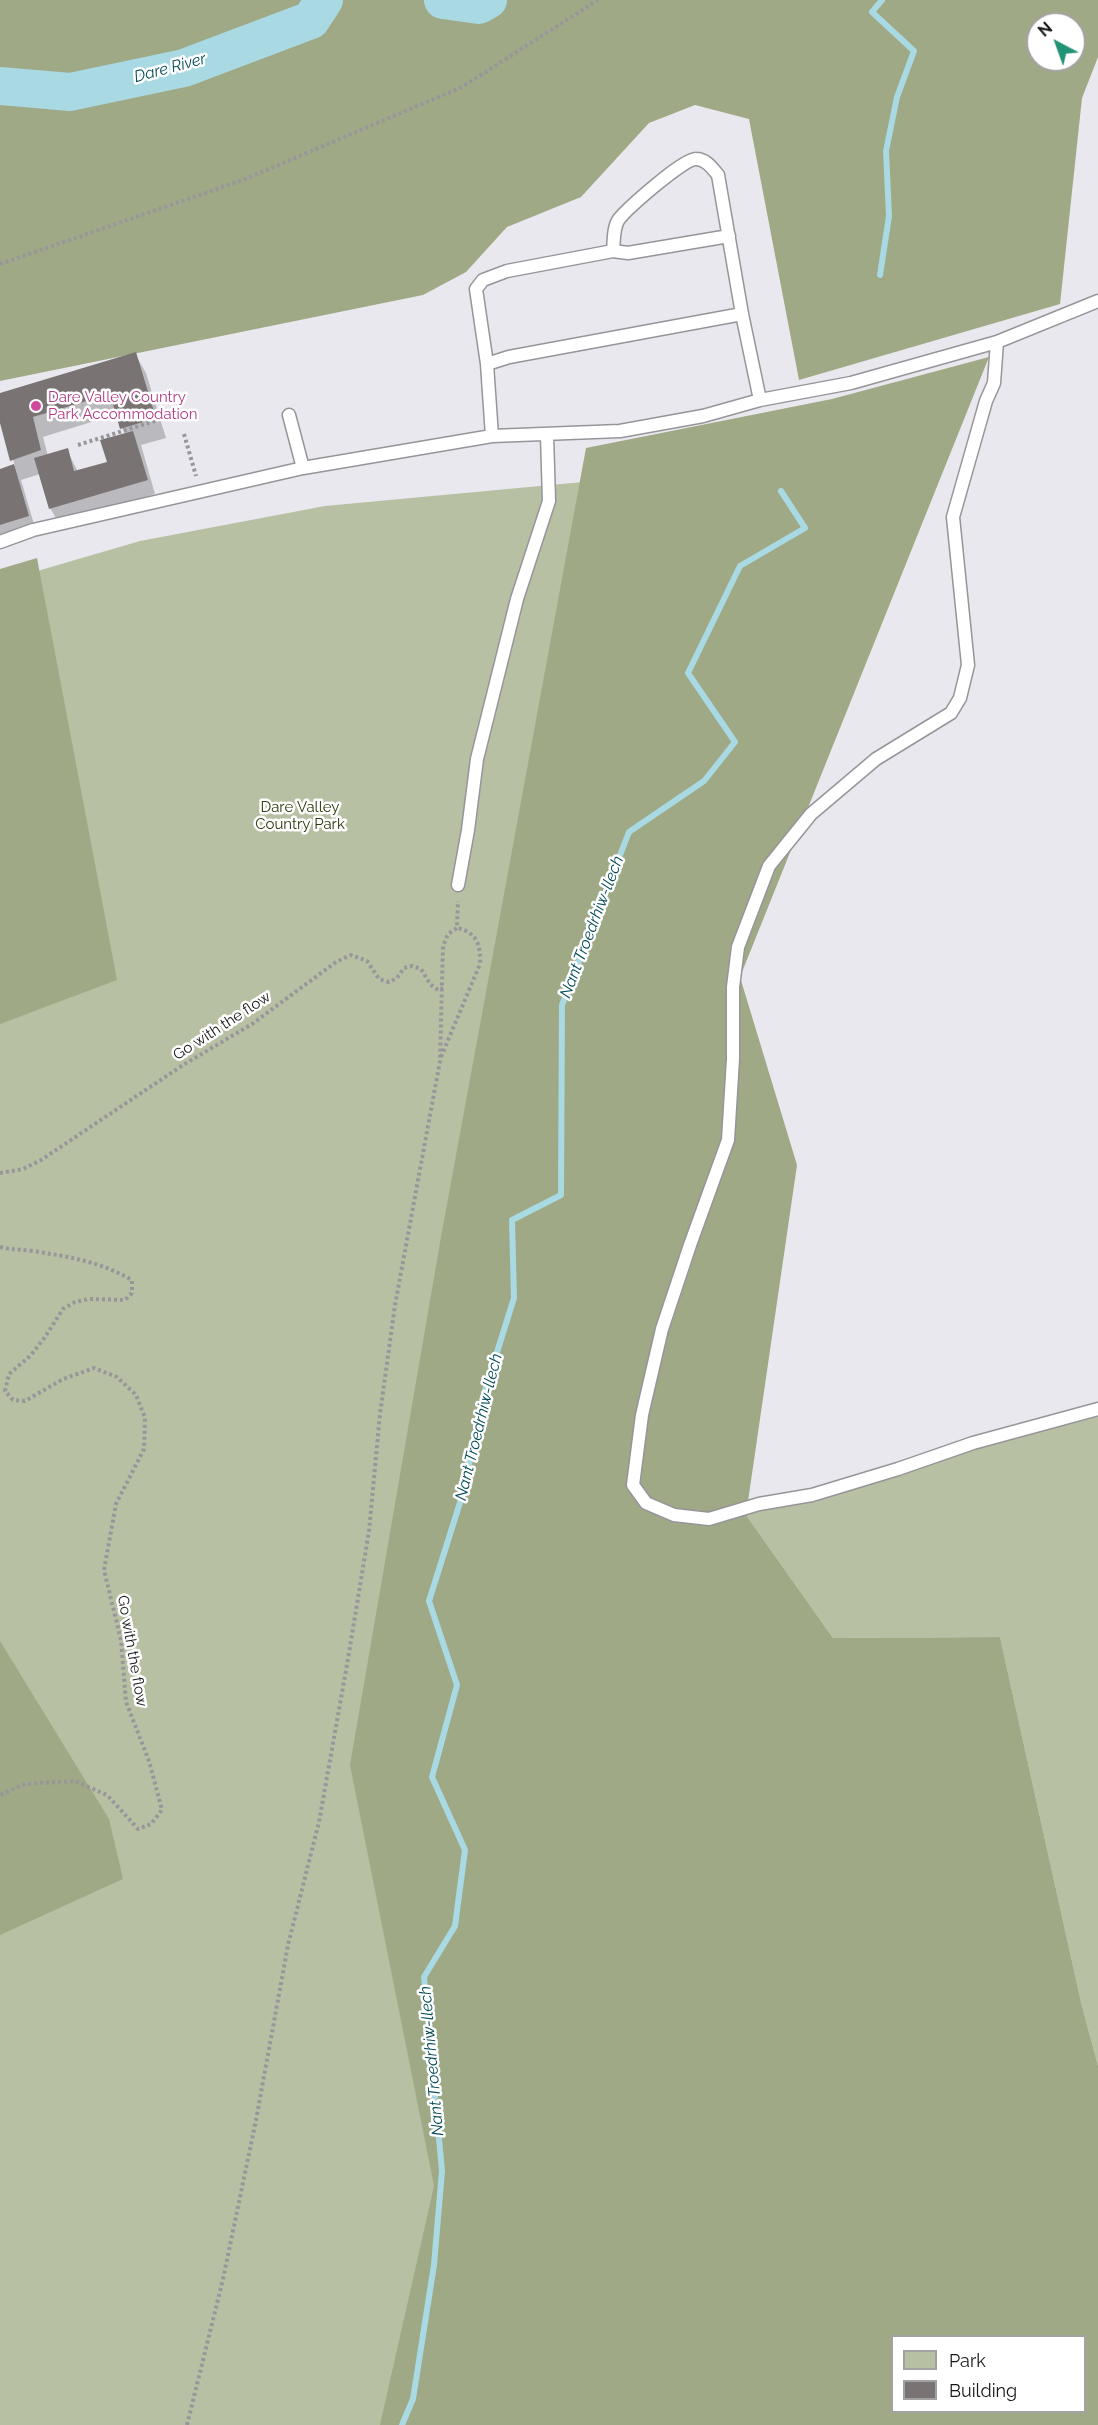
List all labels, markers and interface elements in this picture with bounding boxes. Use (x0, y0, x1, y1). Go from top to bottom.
north arrow (1026, 12, 1086, 72)
text: N (1034, 18, 1056, 41)
water label: Dare River (132, 49, 208, 87)
place label: Dare Valley Country Park Accommodation (48, 388, 198, 423)
marker: Dare Valley Country Park Accommodation (29, 399, 43, 413)
park label: Dare Valley Country Park (255, 798, 345, 833)
water label: Nant Troedrhiw-llech (556, 853, 628, 1001)
street label: Go with the flow (170, 988, 274, 1064)
water label: Nant Troedrhiw-llech (451, 1352, 507, 1502)
street label: Go with the flow (113, 1594, 151, 1708)
water label: Nant Troedrhiw-llech (416, 1985, 448, 2137)
legend (891, 2335, 1086, 2413)
text: Park (949, 2350, 986, 2371)
text: Building (949, 2380, 1017, 2401)

